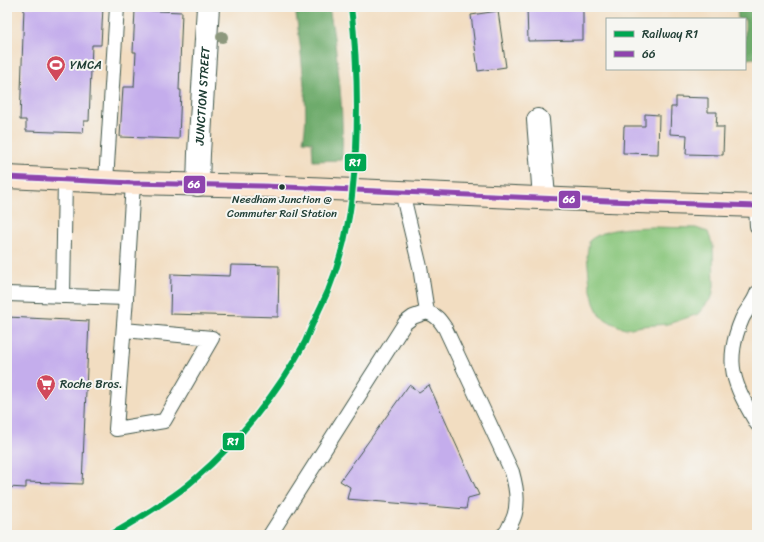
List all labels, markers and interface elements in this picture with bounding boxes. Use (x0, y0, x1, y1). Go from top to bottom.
legend (606, 18, 746, 70)
text: Railway R1 (642, 23, 698, 45)
text: 66 (642, 43, 656, 65)
street label: JUNCTION STREET (188, 45, 217, 147)
sports icon: YMCA (45, 54, 67, 82)
place label: YMCA (70, 54, 102, 76)
line badge: R1 (344, 153, 367, 172)
text: R1 (348, 153, 361, 172)
line badge: 66 (183, 175, 206, 194)
text: 66 (187, 175, 200, 194)
marker: Needham Junction @ Commuter Rail Station (277, 182, 287, 192)
place label: Needham Junction @ Commuter Rail Station (227, 190, 337, 223)
line badge: 66 (558, 190, 581, 209)
text: 66 (562, 190, 575, 209)
supermarket icon: Roche Bros. (35, 373, 57, 401)
place label: Roche Bros. (60, 373, 123, 395)
line badge: R1 (222, 432, 245, 451)
text: R1 (226, 432, 239, 451)

